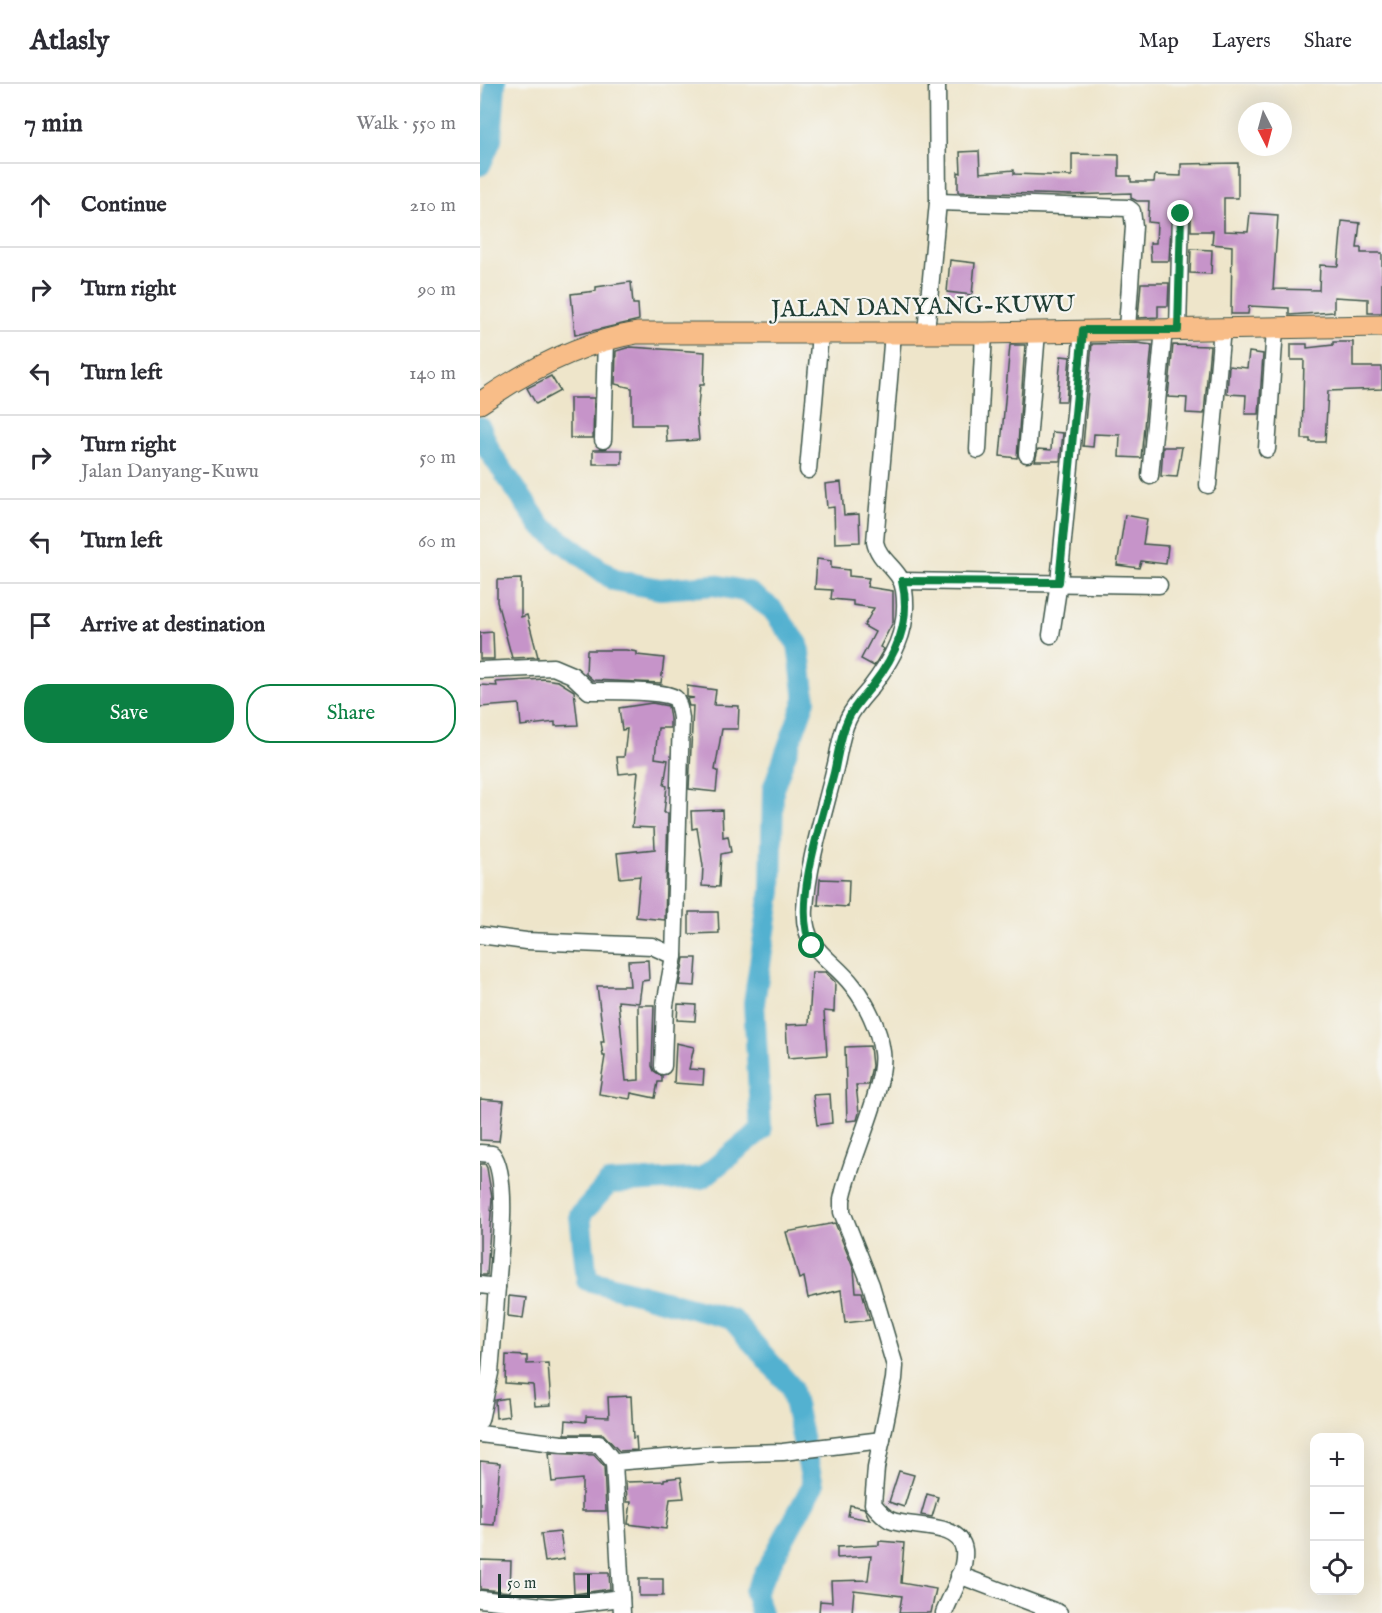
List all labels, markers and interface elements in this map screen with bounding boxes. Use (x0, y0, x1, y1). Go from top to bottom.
text: Atlasly (30, 24, 109, 59)
text: Map (1139, 28, 1179, 55)
text: Layers (1212, 28, 1271, 55)
text: Share (1304, 28, 1352, 55)
north arrow (1238, 102, 1292, 156)
text: 7 min (24, 107, 83, 140)
text: Walk · 550 m (356, 111, 456, 136)
icon: ahead (24, 189, 57, 222)
text: Continue (81, 191, 167, 219)
text: 210 m (410, 193, 456, 218)
route end (1167, 200, 1193, 226)
icon: right (24, 273, 57, 306)
text: Turn right (81, 275, 176, 303)
text: 90 m (418, 277, 456, 302)
street label: JALAN DANYANG-KUWU (768, 289, 1076, 326)
icon: left (24, 357, 57, 390)
text: Turn left (81, 359, 163, 387)
text: 140 m (409, 361, 456, 386)
text: Turn right (81, 431, 176, 459)
icon: right (24, 441, 57, 474)
text: 50 m (419, 445, 456, 470)
text: Jalan Danyang-Kuwu (81, 459, 259, 484)
icon: left (24, 525, 57, 558)
text: Turn left (81, 527, 163, 555)
text: 60 m (418, 529, 456, 554)
icon: arrive (24, 609, 57, 642)
text: Arrive at destination (81, 611, 265, 639)
button: Save (24, 684, 234, 743)
button: Share (246, 684, 456, 743)
route start (798, 932, 824, 958)
map controls (1310, 1433, 1364, 1595)
button: + (1310, 1433, 1364, 1487)
button: − (1310, 1487, 1364, 1541)
button: locate (1310, 1541, 1364, 1595)
scale bar (498, 1571, 590, 1598)
text: 50 m (507, 1574, 536, 1594)

